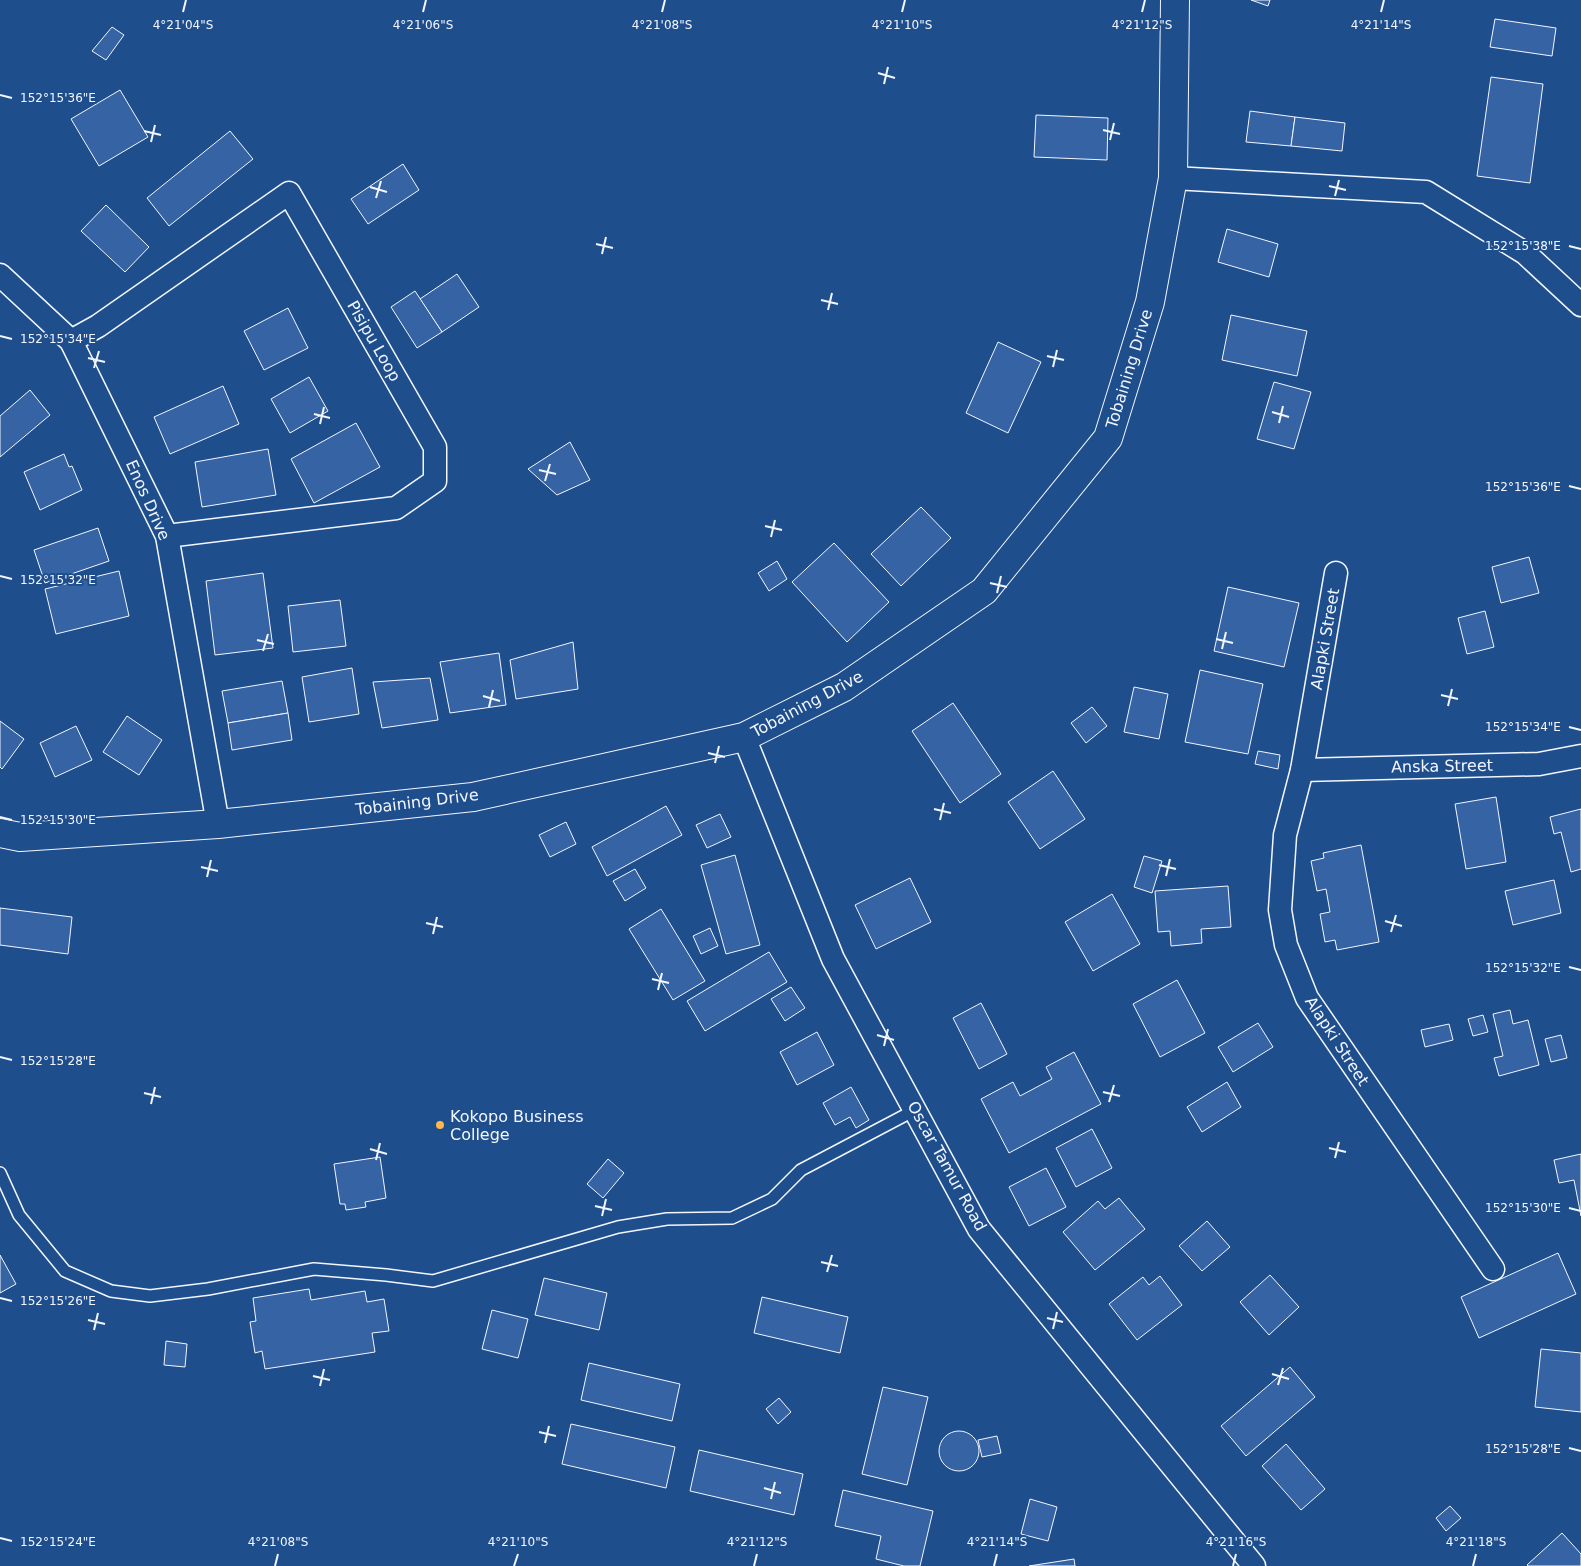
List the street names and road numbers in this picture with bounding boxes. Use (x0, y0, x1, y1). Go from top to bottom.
street label: Pisipu Loop (343, 297, 405, 385)
street label: Tobaining Drive (1102, 307, 1156, 432)
street label: Enos Drive (122, 457, 174, 543)
street label: Alapki Street (1307, 587, 1343, 691)
street label: Tobaining Drive (747, 667, 866, 742)
street label: Anska Street (1391, 756, 1493, 776)
street label: Tobaining Drive (353, 785, 480, 819)
street label: Alapki Street (1301, 993, 1373, 1089)
street label: Oscar Tamur Road (903, 1098, 991, 1234)

